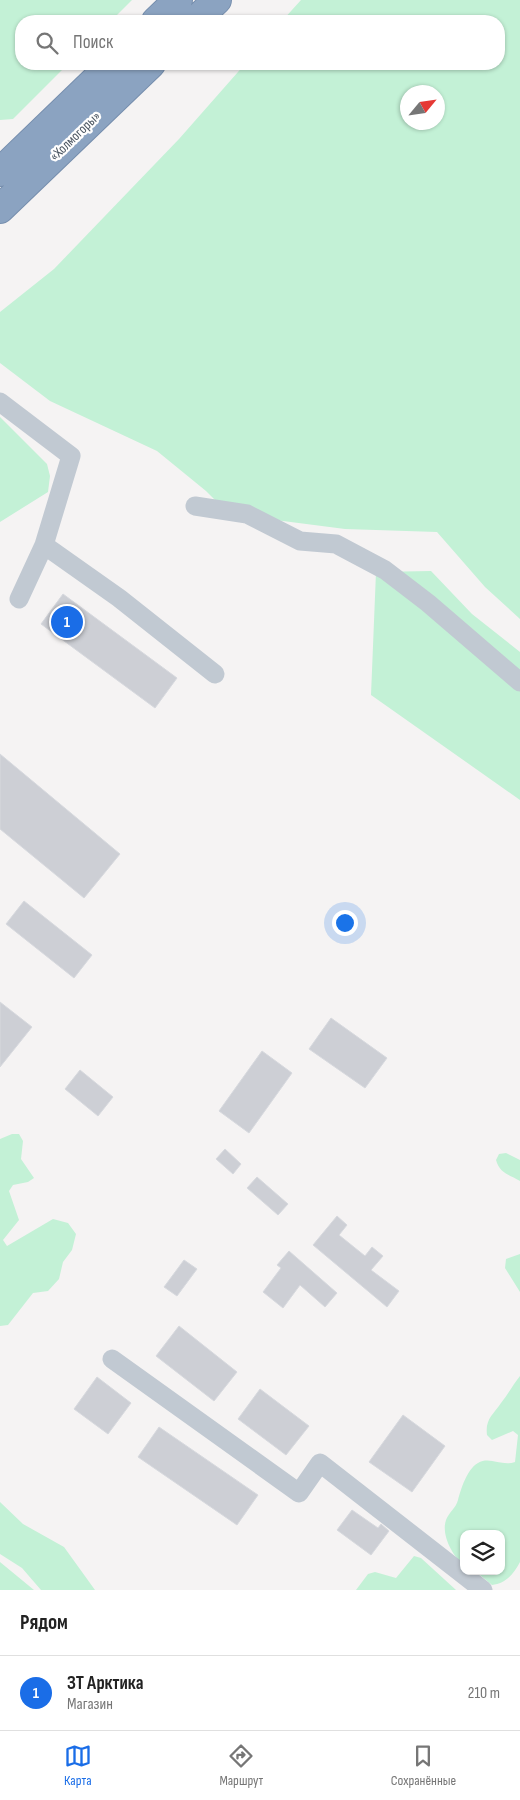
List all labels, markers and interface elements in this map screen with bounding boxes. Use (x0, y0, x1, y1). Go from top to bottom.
search box (15, 15, 505, 70)
icon: search (33, 29, 61, 57)
text: Поиск (73, 31, 113, 54)
north arrow (400, 85, 445, 130)
street label: «Холмогоры» (46, 108, 104, 164)
pin: 1 (51, 603, 83, 641)
your location (332, 910, 358, 936)
map controls (460, 1530, 505, 1575)
button: layers (460, 1530, 505, 1575)
text: Рядом (20, 1610, 68, 1635)
text: ЗТ Арктика (67, 1672, 144, 1695)
text: 1 (33, 1684, 39, 1703)
text: 210 m (468, 1684, 500, 1703)
text: Магазин (67, 1695, 113, 1714)
tab: Карта (64, 1742, 92, 1789)
tab: Маршрут (219, 1742, 263, 1789)
tab: Сохранённые (391, 1742, 456, 1789)

